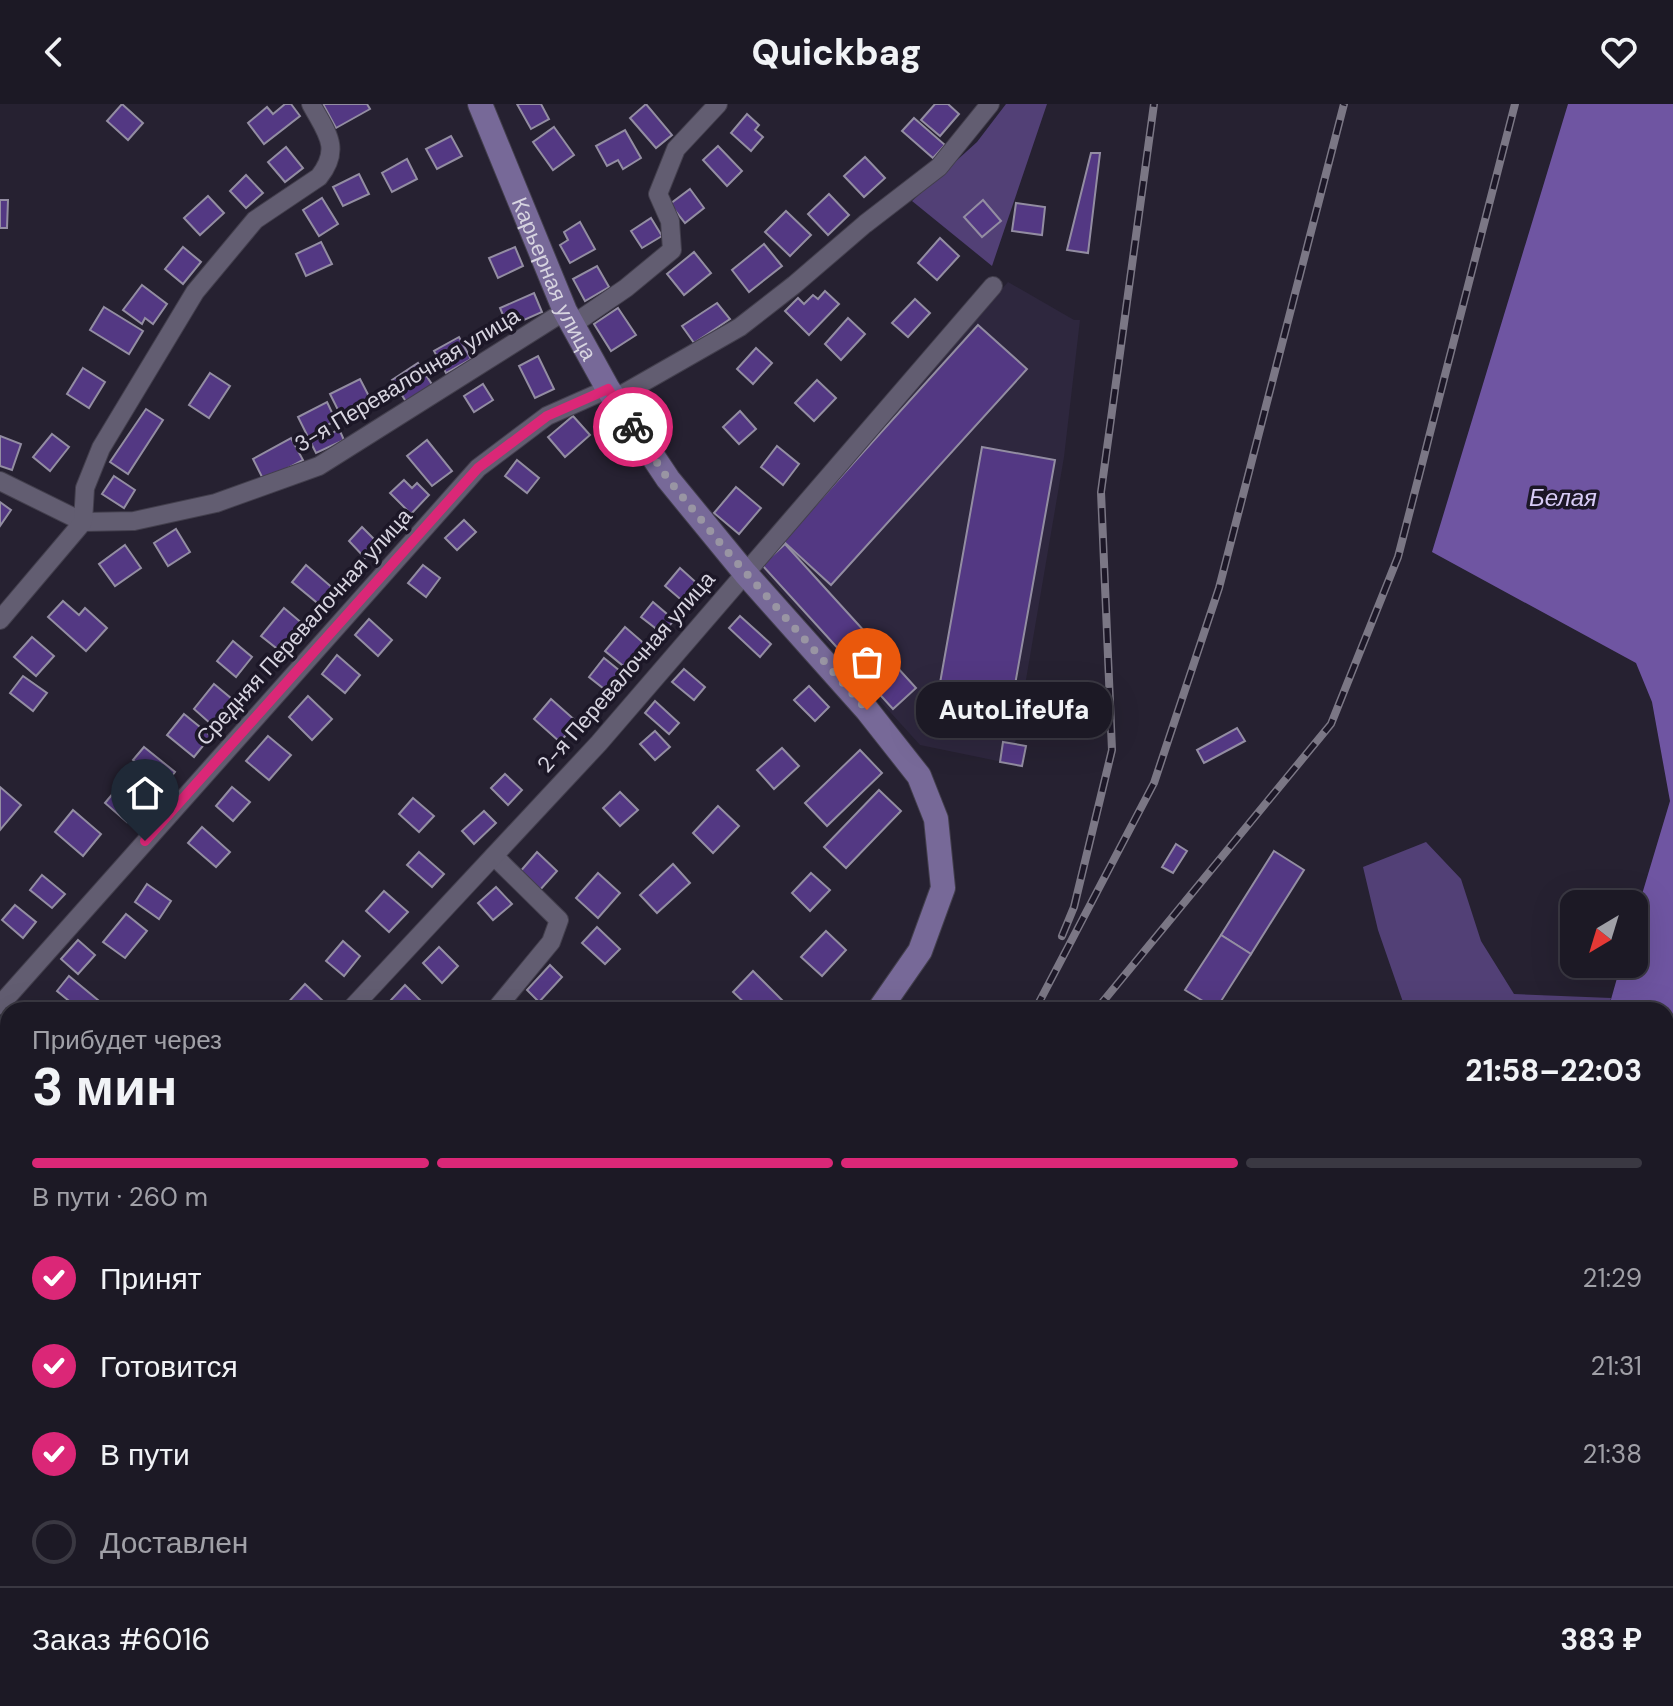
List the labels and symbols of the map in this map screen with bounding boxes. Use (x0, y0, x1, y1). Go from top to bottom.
street label: Карьерная улица (505, 193, 604, 366)
street label: 3-я Перевалочная улица (289, 301, 526, 459)
courier (593, 387, 673, 467)
water label: Белая (1529, 482, 1597, 513)
street label: Средняя Перевалочная улица (190, 502, 419, 752)
street label: 2-я Перевалочная улица (531, 565, 722, 779)
pin (833, 628, 901, 710)
callout: AutoLifeUfa (915, 682, 1111, 738)
pin (111, 759, 179, 841)
north arrow (1560, 890, 1648, 978)

